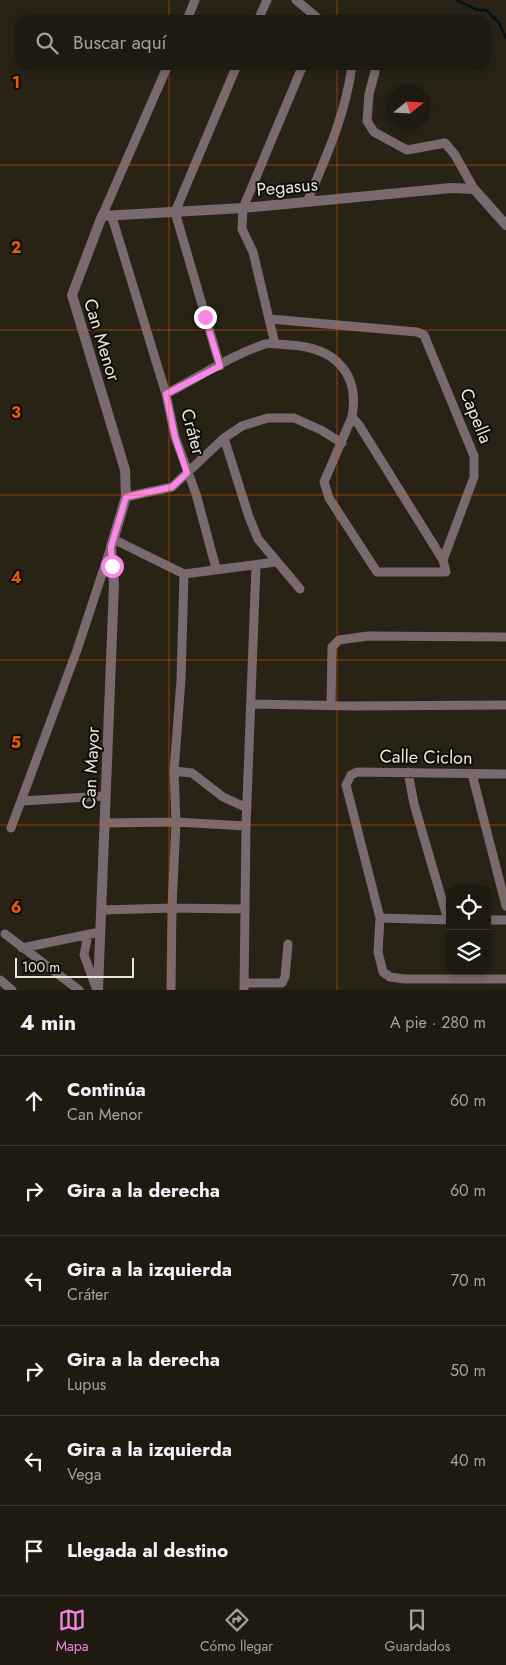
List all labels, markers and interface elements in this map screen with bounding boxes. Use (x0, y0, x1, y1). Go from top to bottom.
search box (15, 15, 491, 70)
icon: search (33, 29, 61, 57)
text: Buscar aquí (73, 29, 167, 56)
text: 1 (12, 71, 20, 94)
north arrow (386, 85, 431, 130)
street label: Pegasus (255, 171, 319, 203)
text: 2 (11, 236, 21, 259)
street label: Can Menor (77, 295, 127, 385)
route end (194, 306, 217, 329)
street label: Capella (453, 384, 499, 448)
text: 3 (11, 401, 21, 424)
street label: Cráter (174, 406, 212, 459)
route start (101, 555, 124, 578)
text: 4 (10, 566, 22, 589)
street label: Can Mayor (76, 725, 106, 810)
text: 5 (11, 731, 21, 754)
street label: Calle Ciclon (379, 743, 473, 771)
map controls (446, 885, 491, 975)
button: locate (446, 885, 491, 930)
text: 6 (11, 896, 21, 919)
button: layers (446, 930, 491, 975)
scale bar (15, 955, 134, 978)
text: 100 m (22, 957, 60, 977)
text: 4 min (20, 1008, 76, 1038)
text: A pie · 280 m (390, 1011, 486, 1034)
text: Continúa (67, 1076, 146, 1103)
icon: ahead (20, 1087, 48, 1115)
text: 60 m (450, 1089, 486, 1112)
text: Can Menor (67, 1103, 143, 1126)
icon: right (20, 1177, 48, 1205)
text: Gira a la derecha (67, 1177, 220, 1204)
text: 60 m (450, 1179, 486, 1202)
text: Gira a la izquierda (67, 1256, 232, 1283)
icon: left (20, 1267, 48, 1295)
text: 70 m (451, 1269, 486, 1292)
text: Cráter (67, 1283, 109, 1306)
text: Gira a la derecha (67, 1346, 220, 1373)
icon: right (20, 1357, 48, 1385)
text: 50 m (450, 1359, 486, 1382)
text: Lupus (67, 1373, 106, 1396)
text: Gira a la izquierda (67, 1436, 232, 1463)
icon: left (20, 1447, 48, 1475)
text: 40 m (450, 1449, 486, 1472)
text: Vega (67, 1463, 101, 1486)
icon: arrive (20, 1537, 48, 1565)
text: Llegada al destino (67, 1537, 228, 1564)
tab: Mapa (56, 1606, 89, 1656)
tab: Cómo llegar (200, 1606, 273, 1656)
tab: Guardados (385, 1606, 450, 1656)

